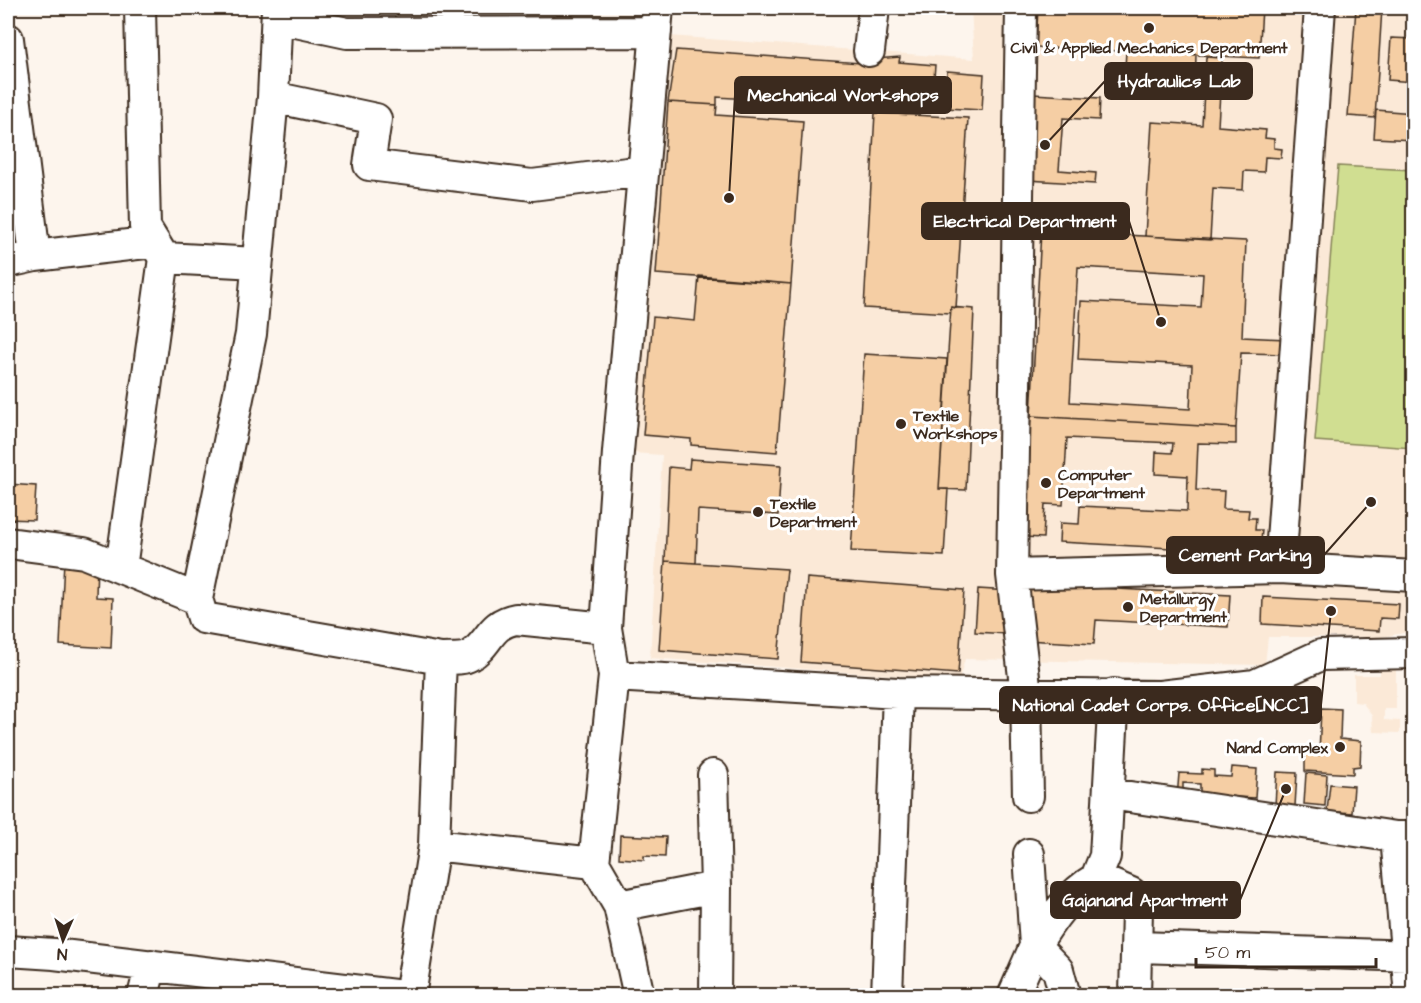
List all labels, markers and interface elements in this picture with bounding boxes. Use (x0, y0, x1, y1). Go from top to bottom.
marker: Civil & Applied Mechanics Department (1142, 21, 1156, 35)
place label: Civil & Applied Mechanics Department (1011, 37, 1288, 59)
callout: Hydraulics Lab (1105, 63, 1252, 99)
text: Hydraulics Lab (1117, 69, 1241, 95)
callout: Mechanical Workshops (735, 77, 951, 113)
text: Mechanical Workshops (747, 83, 939, 108)
callout: Electrical Department (922, 203, 1129, 239)
text: Electrical Department (934, 209, 1117, 234)
place label: Textile Workshops (912, 405, 998, 445)
marker: Textile Workshops (894, 417, 908, 431)
place label: Computer Department (1058, 464, 1145, 504)
marker: Computer Department (1039, 476, 1053, 490)
place label: Textile Department (769, 493, 857, 533)
marker: Textile Department (751, 505, 765, 519)
callout: Cement Parking (1167, 537, 1324, 573)
text: Cement Parking (1179, 543, 1312, 569)
place label: Metallurgy Department (1140, 588, 1227, 628)
marker: Metallurgy Department (1121, 600, 1135, 614)
callout: National Cadet Corps. Office[NCC] (1000, 687, 1321, 723)
text: National Cadet Corps. Office[NCC] (1012, 693, 1310, 718)
place label: Nand Complex (1227, 737, 1328, 759)
marker: Nand Complex (1333, 740, 1347, 754)
callout: Gajanand Apartment (1051, 882, 1240, 918)
text: Gajanand Apartment (1062, 888, 1228, 913)
north arrow (33, 910, 93, 970)
scale bar (1196, 931, 1376, 969)
text: 50 m (1205, 940, 1250, 965)
text: N (57, 943, 68, 965)

